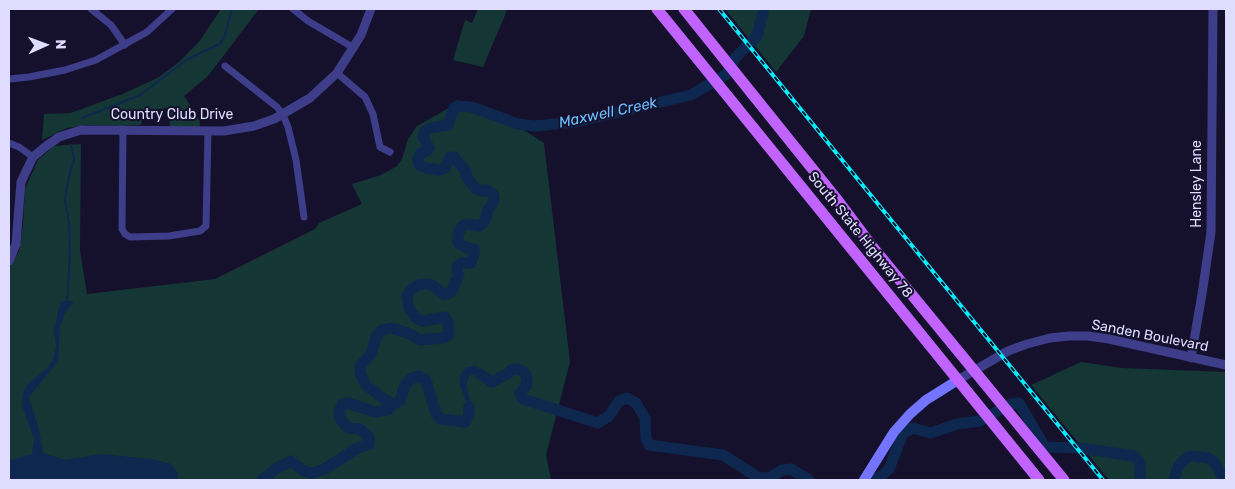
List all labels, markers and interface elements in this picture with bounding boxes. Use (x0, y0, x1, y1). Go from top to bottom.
north arrow (20, 20, 70, 70)
text: N (52, 39, 69, 50)
water label: Maxwell Creek (557, 94, 659, 132)
street label: Country Club Drive (111, 107, 233, 123)
street label: Hensley Lane (1189, 140, 1205, 228)
street label: South State Highway 78 (804, 169, 916, 301)
street label: Sanden Boulevard (1090, 316, 1210, 356)

